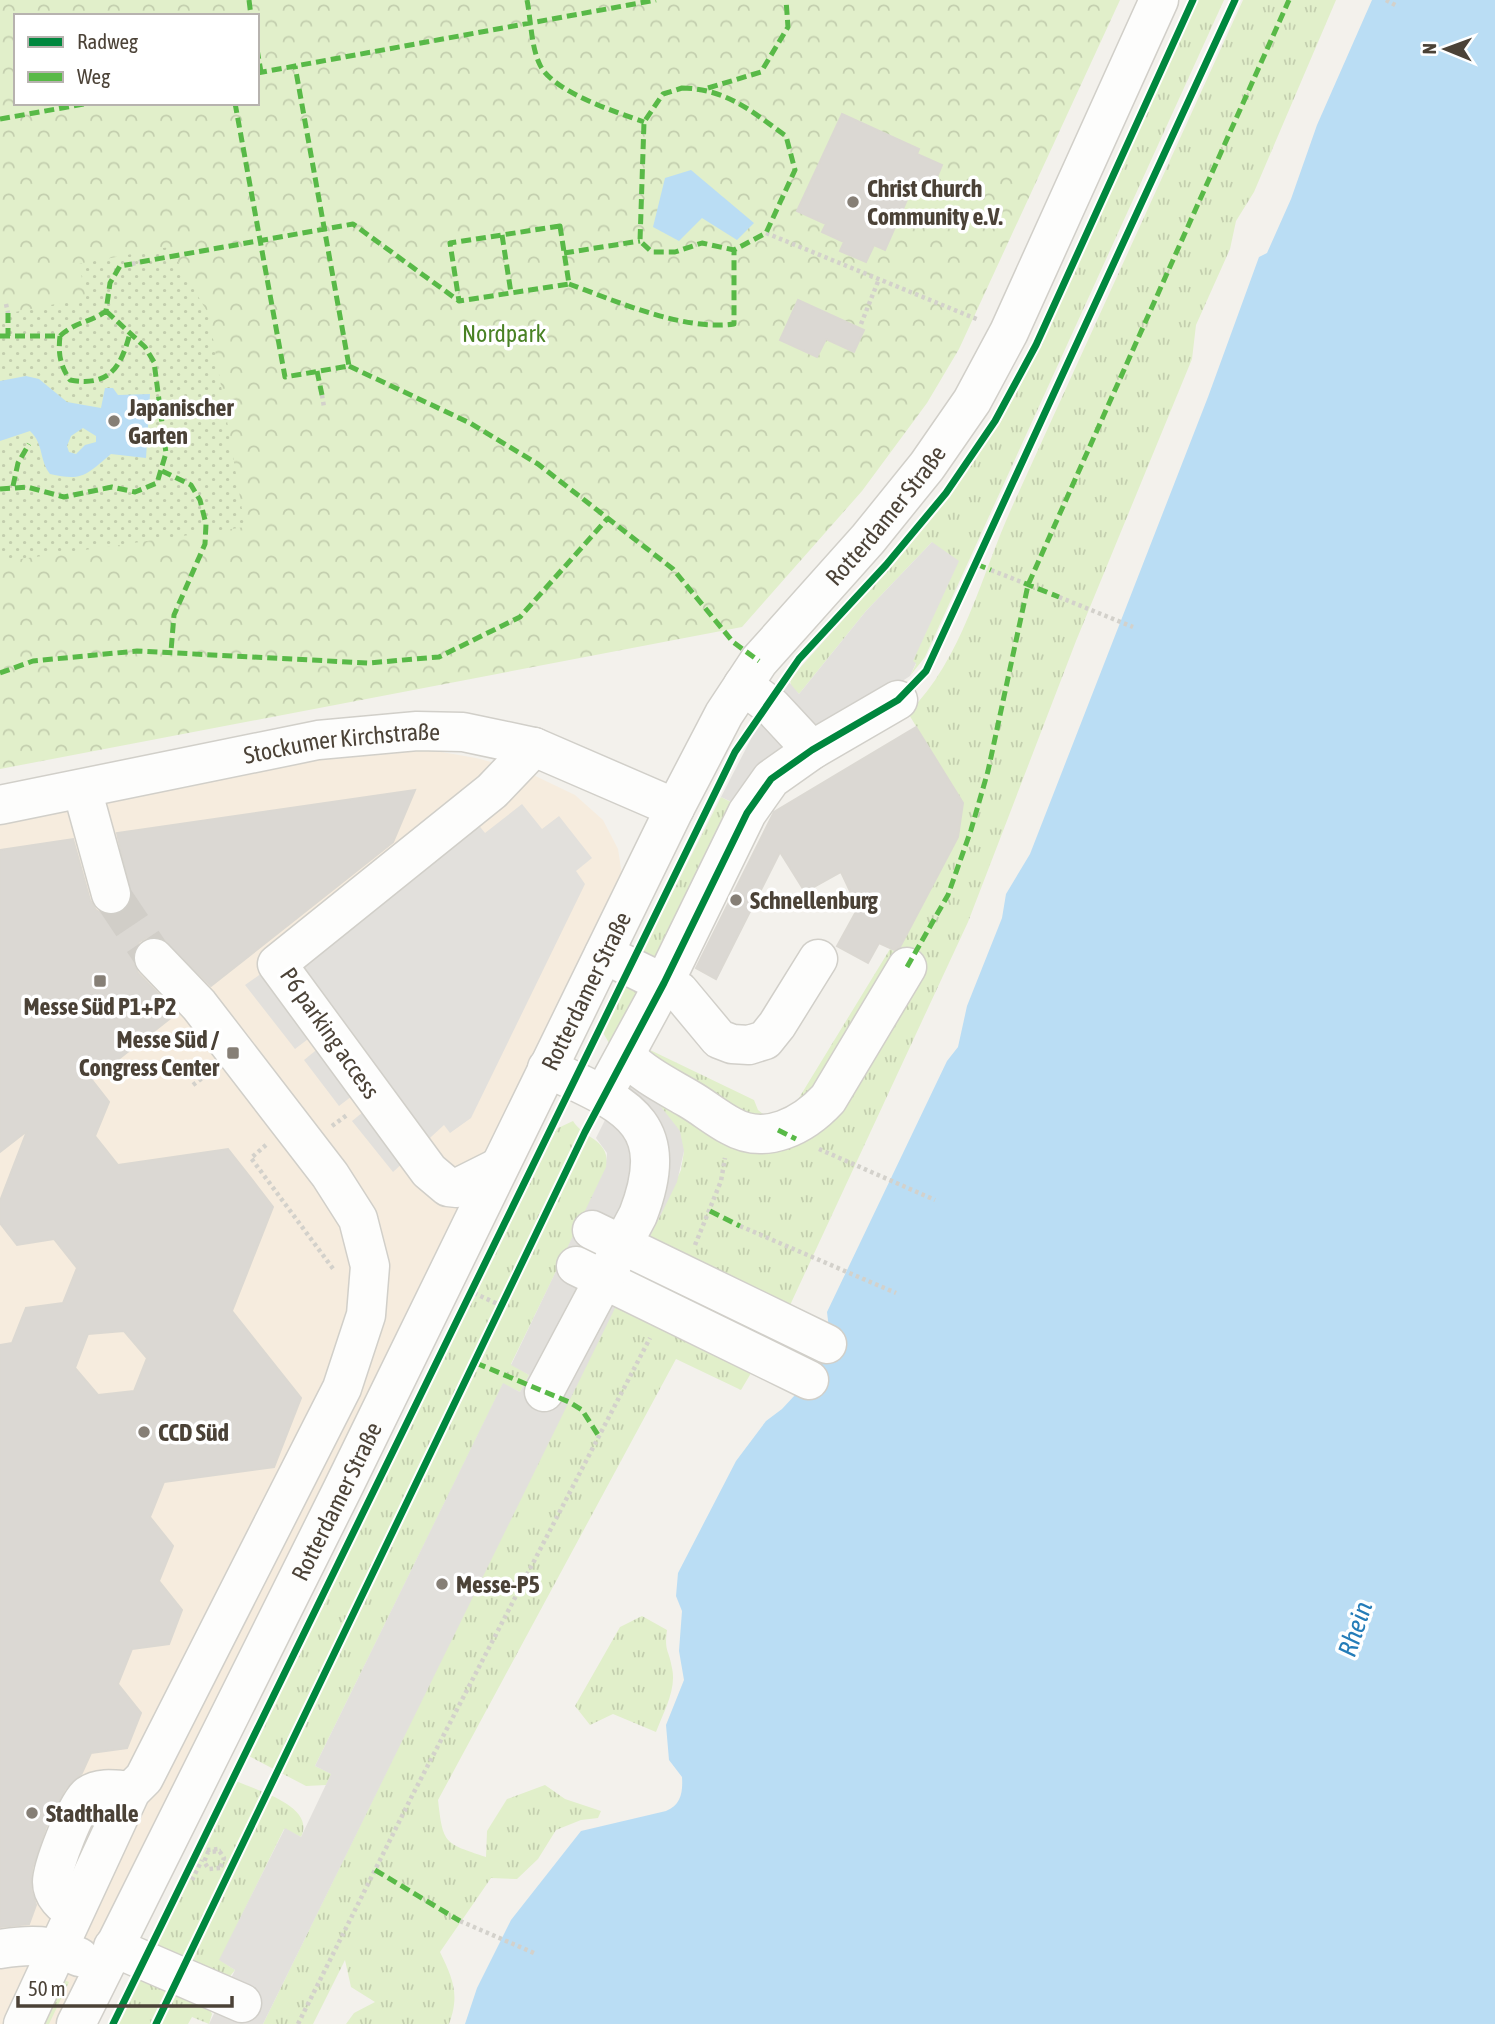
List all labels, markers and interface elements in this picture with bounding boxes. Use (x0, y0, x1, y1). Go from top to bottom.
legend (14, 14, 259, 105)
north arrow (1411, 14, 1481, 84)
text: Radweg (77, 29, 138, 53)
text: N (1418, 43, 1440, 55)
text: Weg (77, 64, 110, 88)
place label: Christ Church Community e.V. (867, 175, 1003, 230)
marker: Christ Church Community e.V. (845, 194, 861, 210)
park label: Nordpark (462, 320, 546, 347)
place label: Japanischer Garten (127, 394, 234, 449)
marker: Japanischer Garten (106, 413, 122, 429)
street label: Rotterdamer Straße (820, 440, 951, 591)
street label: Stockumer Kirchstraße (241, 717, 440, 768)
place label: Schnellenburg (750, 887, 878, 914)
marker: Schnellenburg (728, 892, 744, 908)
street label: Rotterdamer Straße (536, 907, 636, 1075)
street label: P6 parking access (275, 962, 385, 1104)
marker: Messe Süd P1+P2 (92, 973, 108, 989)
place label: Messe Süd P1+P2 (24, 993, 177, 1020)
place label: Messe Süd / Congress Center (79, 1026, 220, 1081)
marker: Messe Süd / Congress Center (225, 1045, 241, 1061)
street label: Rotterdamer Straße (286, 1418, 387, 1585)
place label: CCD Süd (158, 1419, 229, 1446)
marker: CCD Süd (136, 1424, 152, 1440)
place label: Messe-P5 (456, 1571, 540, 1598)
marker: Messe-P5 (434, 1576, 450, 1592)
water label: Rhein (1332, 1597, 1378, 1660)
place label: Stadthalle (46, 1800, 139, 1827)
marker: Stadthalle (24, 1805, 40, 1821)
scale bar (18, 1965, 231, 2009)
text: 50 m (28, 1976, 66, 2000)

